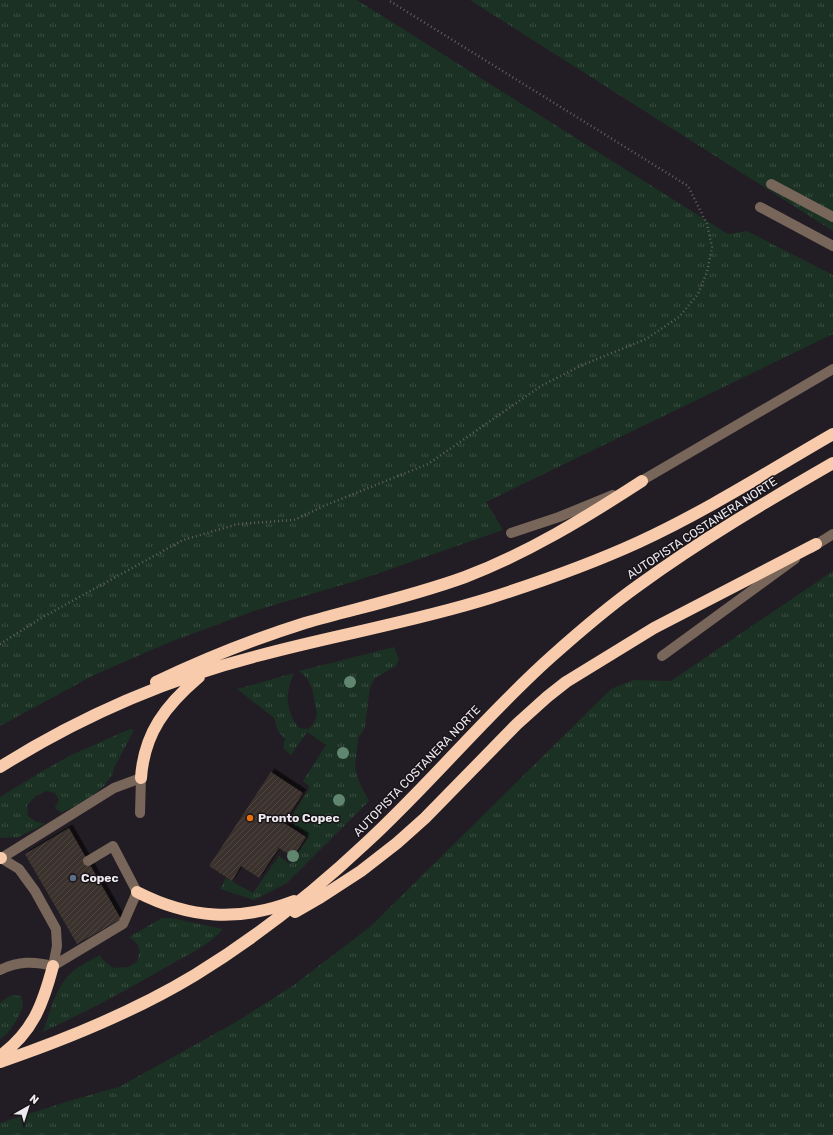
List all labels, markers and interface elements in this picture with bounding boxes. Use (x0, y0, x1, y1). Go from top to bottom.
street label: AUTOPISTA COSTANERA NORTE (624, 474, 780, 582)
street label: AUTOPISTA COSTANERA NORTE (351, 703, 483, 839)
place label: Pronto Copec (258, 811, 340, 825)
marker: Pronto Copec (245, 813, 255, 823)
place label: Copec (81, 871, 119, 885)
marker: Copec (68, 873, 78, 883)
north arrow (8, 1087, 48, 1127)
text: N (27, 1092, 41, 1107)

